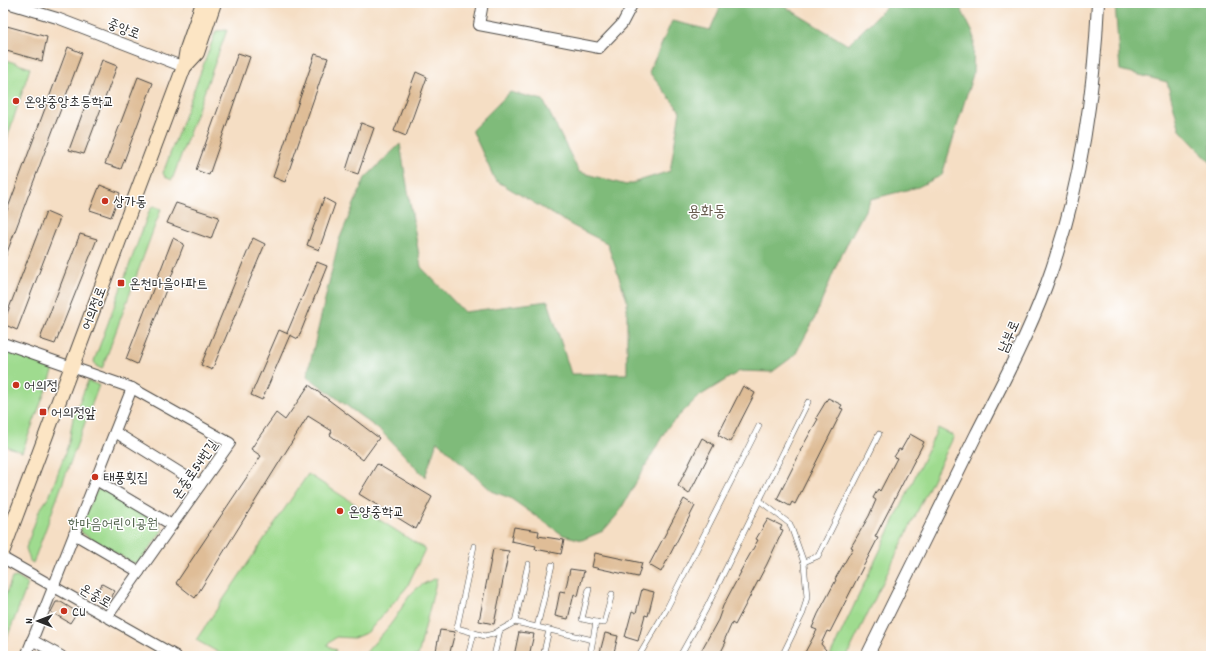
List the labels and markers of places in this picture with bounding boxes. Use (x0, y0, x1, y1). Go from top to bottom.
place label: 온양중앙초등학교 (24, 93, 114, 113)
marker: 온양중앙초등학교 (11, 96, 21, 106)
place label: 상가동 (113, 193, 147, 213)
marker: 상가동 (100, 196, 110, 206)
place label: 온천마을아파트 (129, 275, 208, 295)
marker: 온천마을아파트 (116, 278, 126, 288)
place label: 어의정 (24, 377, 58, 397)
marker: 어의정 (11, 380, 21, 390)
place label: 어의정앞 (51, 404, 96, 424)
marker: 어의정앞 (38, 407, 48, 417)
place label: 태풍횟집 (103, 469, 148, 489)
marker: 태풍횟집 (90, 472, 100, 482)
place label: 온양중학교 (348, 503, 404, 523)
marker: 온양중학교 (335, 506, 345, 516)
place label: CU (72, 603, 86, 623)
marker: CU (59, 606, 69, 616)

